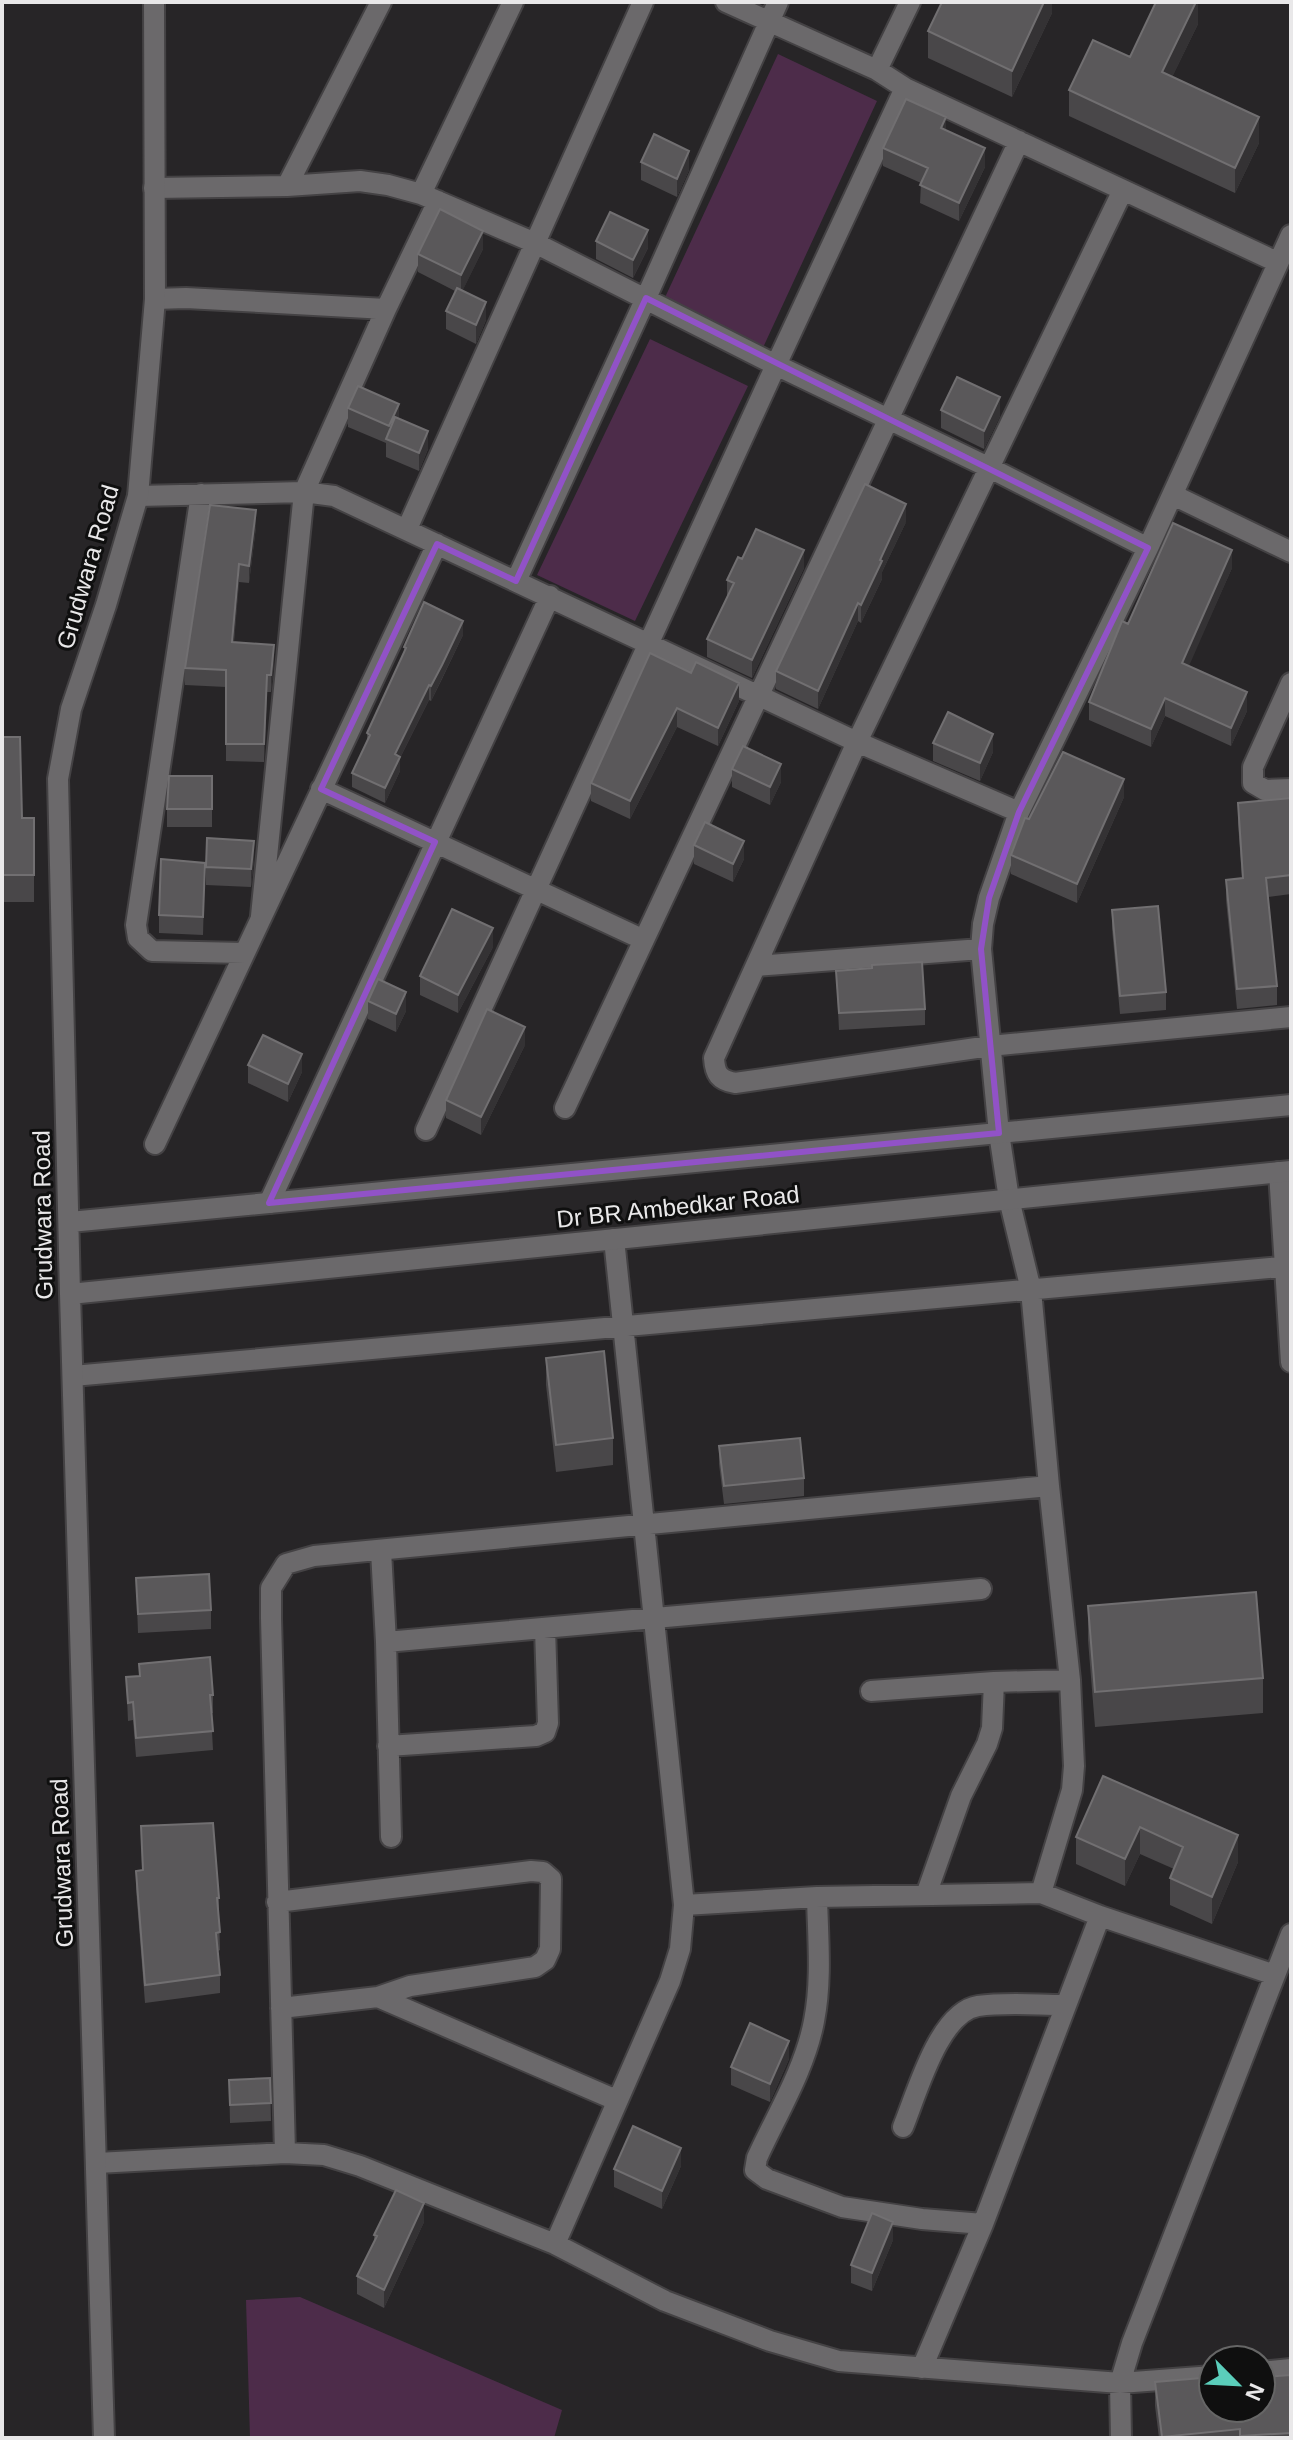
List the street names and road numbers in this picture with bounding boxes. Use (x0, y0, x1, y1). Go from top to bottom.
street label: Grudwara Road (51, 482, 124, 652)
street label: Grudwara Road (28, 1130, 57, 1300)
street label: Dr BR Ambedkar Road (555, 1180, 801, 1233)
street label: Grudwara Road (45, 1778, 78, 1948)

